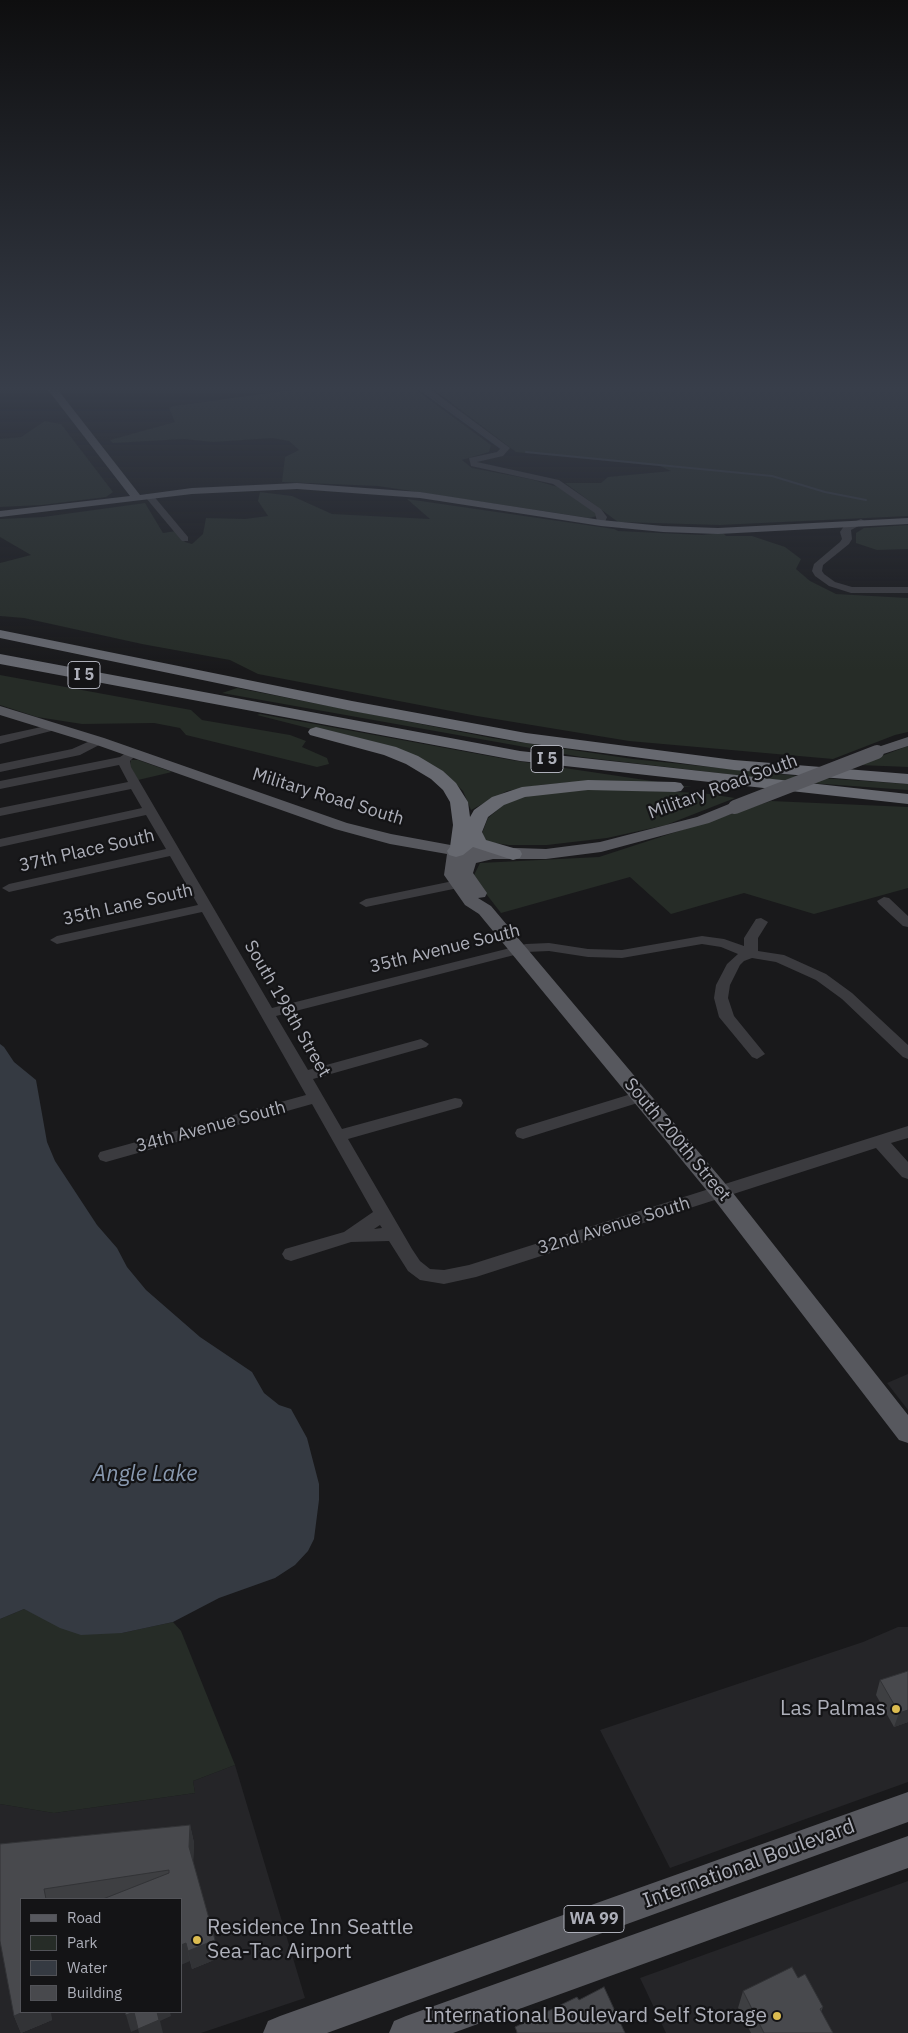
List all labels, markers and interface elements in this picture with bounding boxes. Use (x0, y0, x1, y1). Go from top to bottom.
road number: I 5 (68, 662, 100, 688)
road number: I 5 (531, 746, 563, 772)
street label: Military Road South (645, 750, 801, 824)
street label: Military Road South (250, 764, 406, 830)
street label: 37th Place South (17, 825, 157, 877)
street label: 35th Lane South (61, 880, 195, 930)
street label: 35th Avenue South (368, 920, 522, 978)
street label: South 198th Street (239, 937, 335, 1081)
street label: South 200th Street (619, 1074, 735, 1206)
street label: 34th Avenue South (134, 1097, 288, 1157)
street label: 32nd Avenue South (535, 1193, 693, 1259)
water label: Angle Lake (93, 1462, 197, 1488)
place label: Las Palmas (780, 1696, 886, 1722)
marker: Las Palmas (890, 1703, 902, 1715)
street label: International Boulevard (640, 1814, 858, 1914)
legend (20, 1898, 182, 2013)
road number: WA 99 (564, 1906, 624, 1932)
text: Road (67, 1908, 102, 1927)
place label: Residence Inn Seattle Sea-Tac Airport (207, 1915, 414, 1965)
text: Park (67, 1933, 97, 1952)
marker: Residence Inn Seattle Sea-Tac Airport (191, 1934, 203, 1946)
text: Water (67, 1958, 107, 1977)
text: Building (67, 1983, 122, 2002)
place label: International Boulevard Self Storage (424, 2003, 767, 2029)
marker: International Boulevard Self Storage (771, 2010, 783, 2022)

